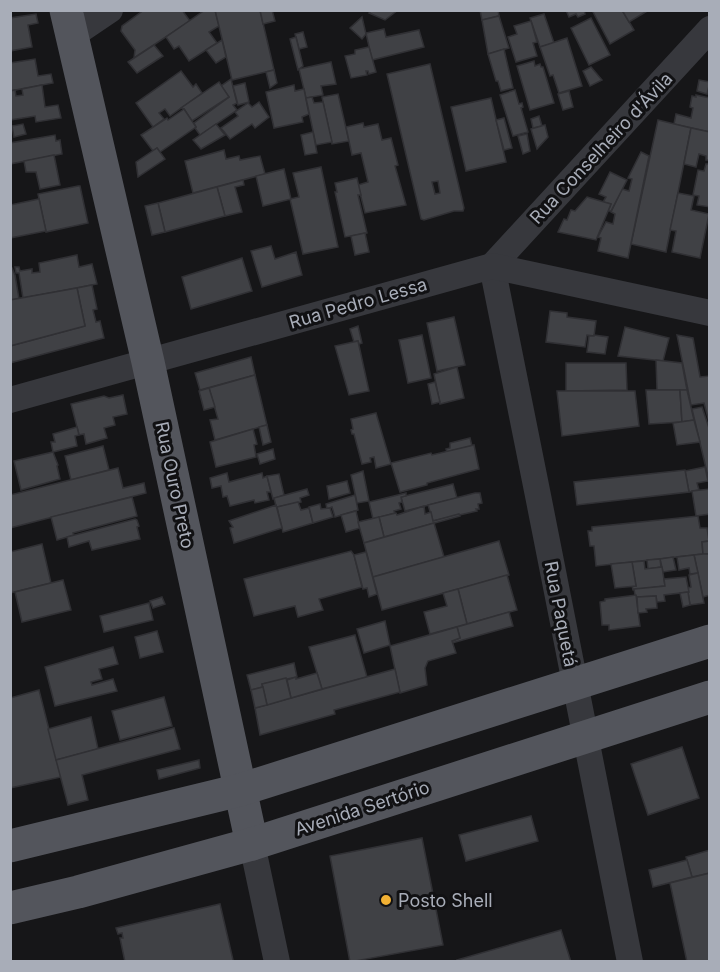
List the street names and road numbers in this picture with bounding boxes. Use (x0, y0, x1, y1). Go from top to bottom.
street label: Rua Conselheiro d'Ávila (525, 67, 677, 228)
street label: Rua Pedro Lessa (287, 273, 429, 333)
street label: Rua Ouro Preto (151, 420, 199, 550)
street label: Rua Paquetá (540, 559, 582, 669)
street label: Avenida Sertório (292, 776, 432, 840)

